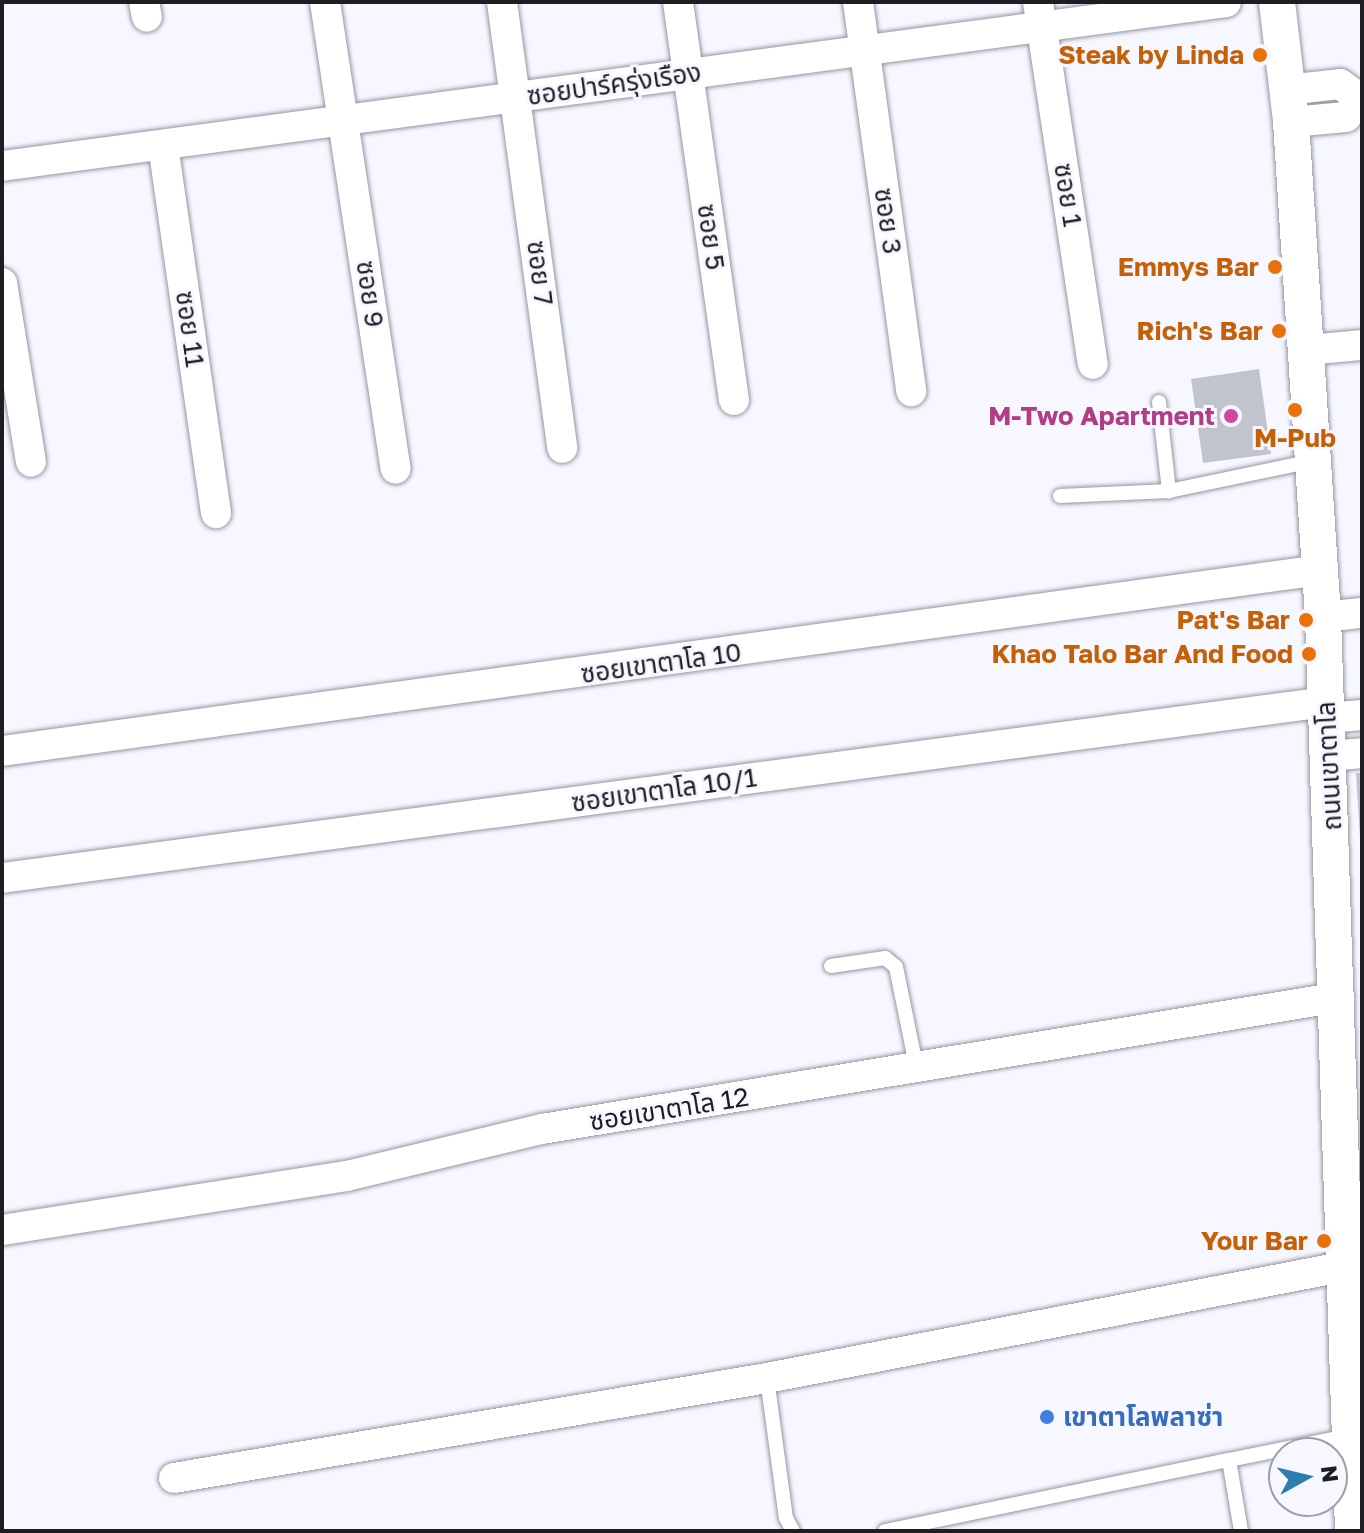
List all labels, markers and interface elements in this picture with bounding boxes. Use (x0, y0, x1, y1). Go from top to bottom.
place label: Steak by Linda (1058, 39, 1244, 71)
marker: Steak by Linda (1251, 46, 1269, 64)
street label: ซอยปาร์ครุ่งเรือง (525, 56, 703, 112)
street label: ซอย 1 (1048, 161, 1088, 229)
street label: ซอย 3 (868, 186, 908, 256)
street label: ซอย 5 (691, 202, 731, 272)
street label: ซอย 7 (521, 239, 559, 307)
place label: Emmys Bar (1118, 251, 1259, 283)
marker: Emmys Bar (1266, 258, 1284, 276)
street label: ซอย 9 (350, 259, 390, 329)
street label: ซอย 11 (169, 289, 211, 369)
place label: Rich's Bar (1137, 315, 1263, 347)
marker: Rich's Bar (1270, 322, 1288, 340)
place label: M-Two Apartment (988, 400, 1215, 432)
marker: M-Pub (1286, 401, 1304, 419)
marker: M-Two Apartment (1222, 407, 1240, 425)
place label: M-Pub (1254, 422, 1336, 454)
place label: Pat's Bar (1176, 604, 1290, 636)
marker: Pat's Bar (1297, 611, 1315, 629)
street label: ซอยเขาตาโล 10 (579, 636, 743, 690)
place label: Khao Talo Bar And Food (992, 638, 1293, 670)
marker: Khao Talo Bar And Food (1300, 645, 1318, 663)
street label: ถนนเขาตาโล (1310, 701, 1348, 831)
street label: ซอยเขาตาโล 10/1 (569, 762, 759, 818)
street label: ซอยเขาตาโล 12 (587, 1081, 751, 1137)
place label: Your Bar (1201, 1225, 1308, 1257)
marker: Your Bar (1315, 1232, 1333, 1250)
place label: เขาตาโลพลาซ่า (1063, 1401, 1223, 1433)
marker: เขาตาโลพลาซ่า (1038, 1408, 1056, 1426)
north arrow (1268, 1437, 1348, 1517)
text: N (1316, 1464, 1345, 1484)

